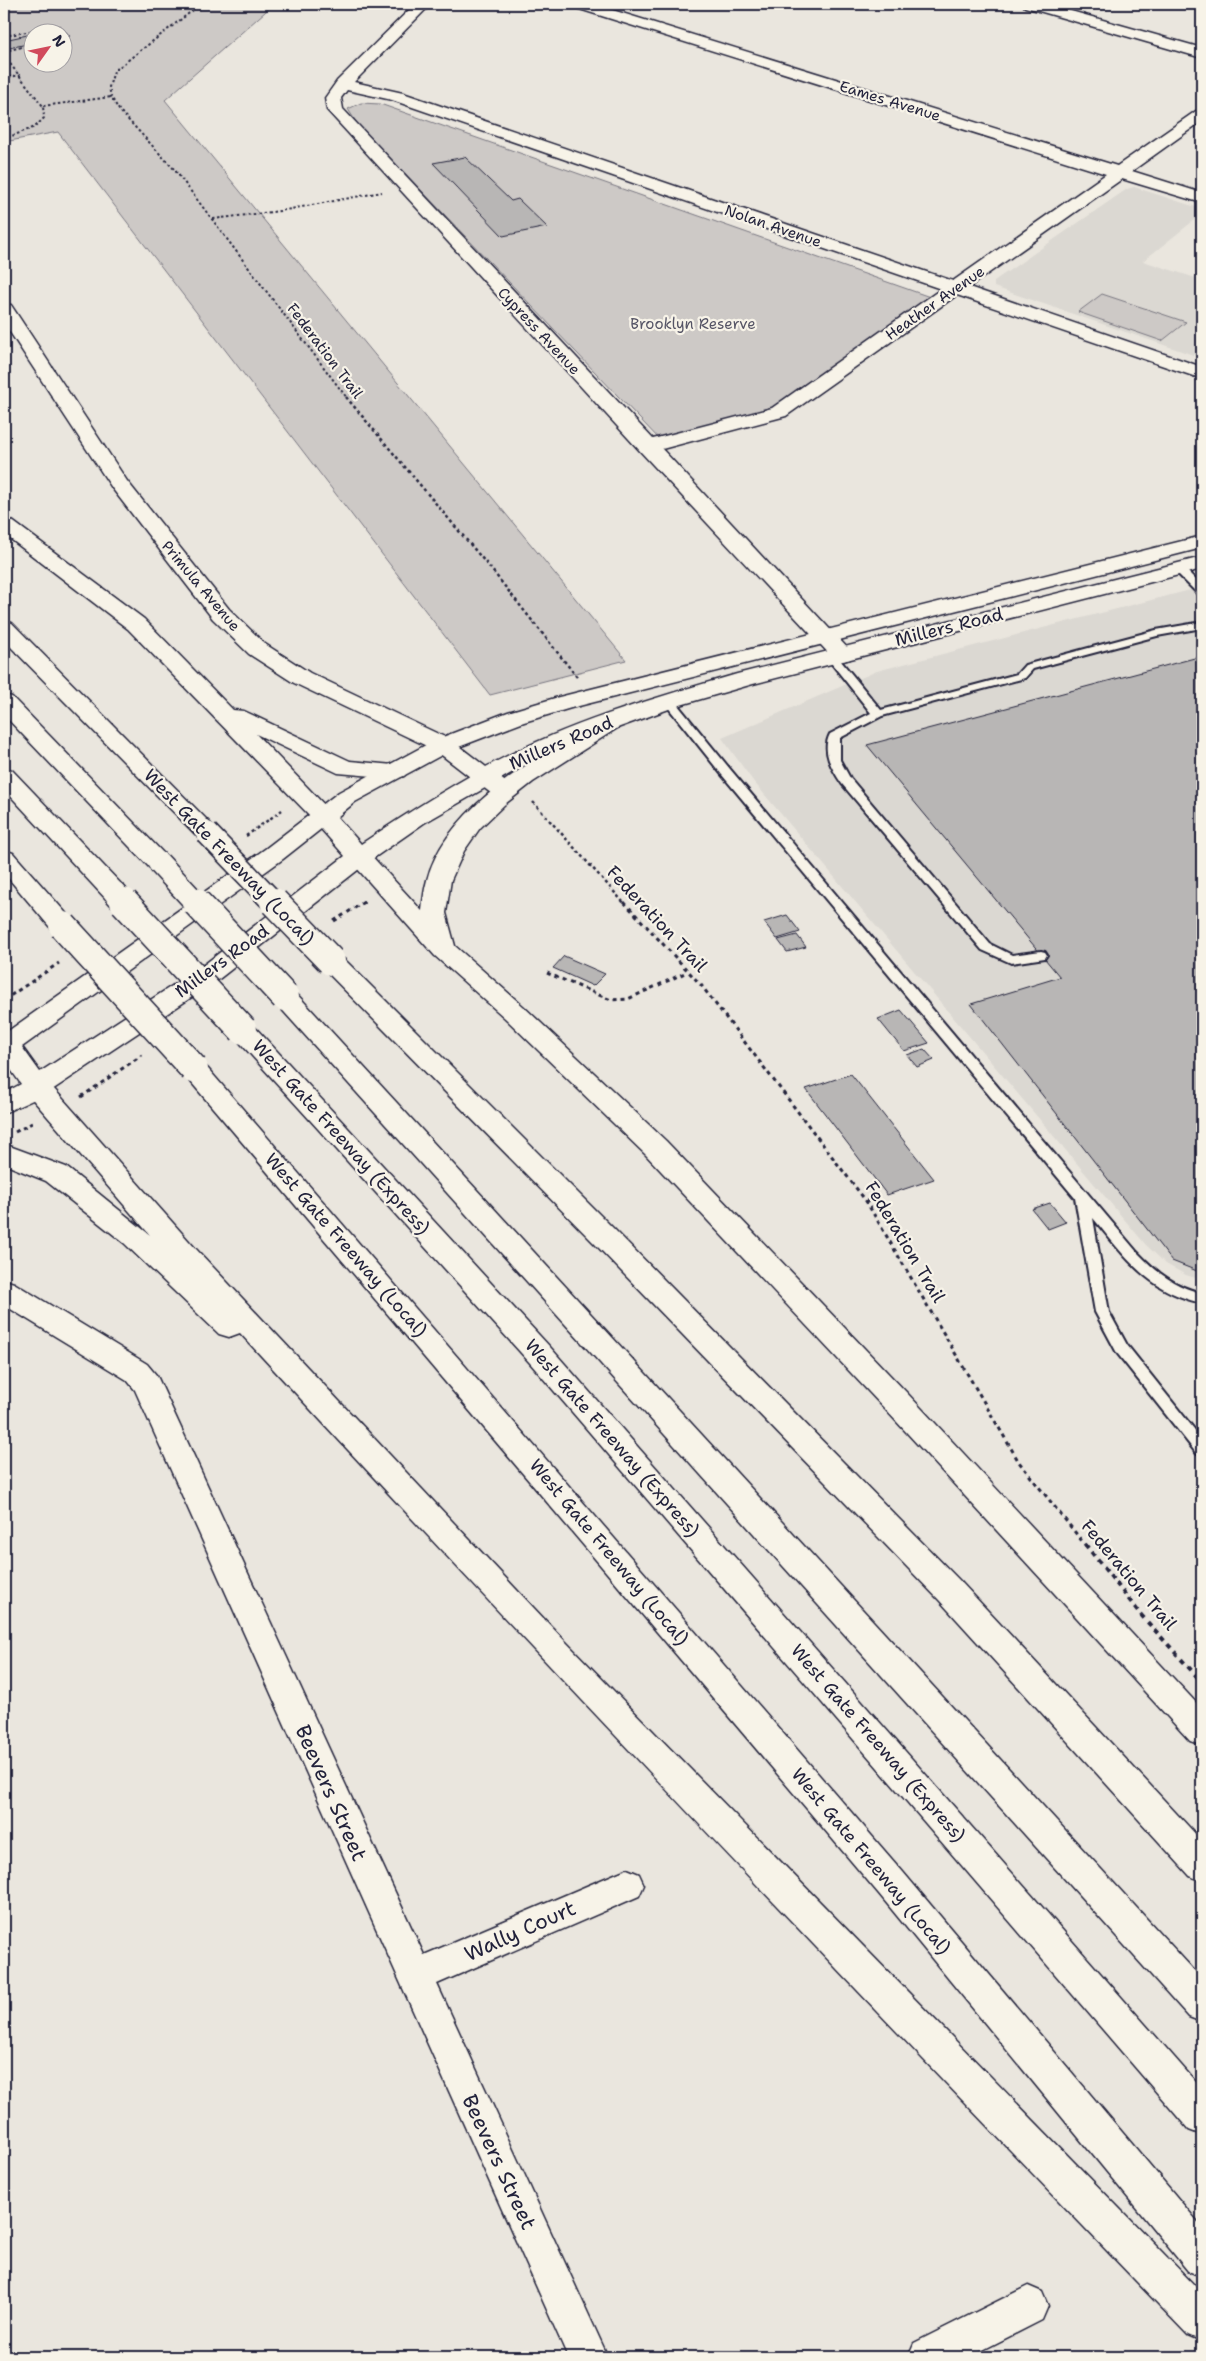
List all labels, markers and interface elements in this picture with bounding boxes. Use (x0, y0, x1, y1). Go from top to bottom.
north arrow (22, 22, 72, 72)
text: N (48, 31, 69, 50)
street label: Eames Avenue (837, 76, 943, 126)
street label: Nolan Avenue (722, 200, 824, 252)
street label: Heather Avenue (881, 261, 989, 345)
street label: Cypress Avenue (493, 283, 585, 379)
street label: Federation Trail (283, 299, 368, 403)
park label: Brooklyn Reserve (630, 314, 756, 334)
street label: Primula Avenue (157, 536, 245, 636)
street label: Millers Road (892, 602, 1006, 652)
street label: Millers Road (505, 710, 617, 776)
street label: West Gate Freeway (Local) (138, 764, 320, 950)
street label: Federation Trail (601, 861, 713, 978)
street label: Millers Road (170, 919, 274, 1003)
street label: West Gate Freeway (Express) (247, 1034, 435, 1240)
street label: West Gate Freeway (Local) (259, 1148, 433, 1342)
street label: Federation Trail (859, 1177, 951, 1308)
street label: West Gate Freeway (Express) (519, 1334, 705, 1542)
street label: West Gate Freeway (Local) (524, 1454, 694, 1650)
street label: Federation Trail (1076, 1515, 1183, 1636)
street label: West Gate Freeway (Express) (785, 1639, 971, 1847)
street label: Beevers Street (288, 1721, 374, 1865)
street label: West Gate Freeway (Local) (786, 1763, 956, 1959)
street label: Wally Court (460, 1894, 580, 1968)
street label: Beevers Street (455, 2090, 543, 2234)

